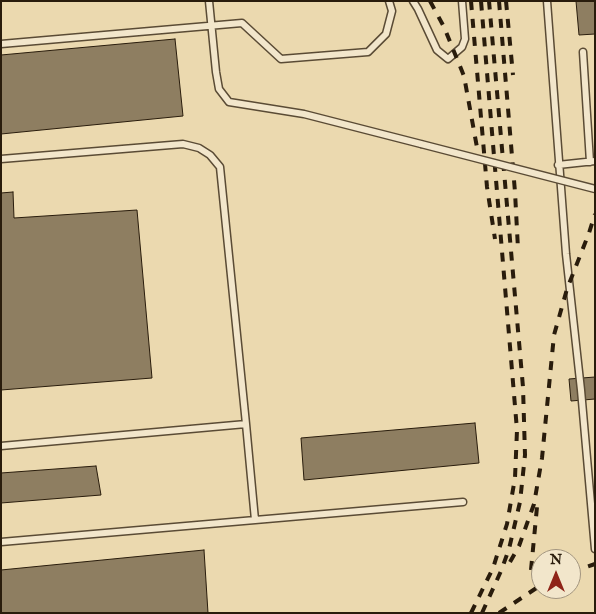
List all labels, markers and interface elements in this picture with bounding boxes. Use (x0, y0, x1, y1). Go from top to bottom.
north arrow (531, 549, 581, 599)
text: N (550, 551, 562, 569)

